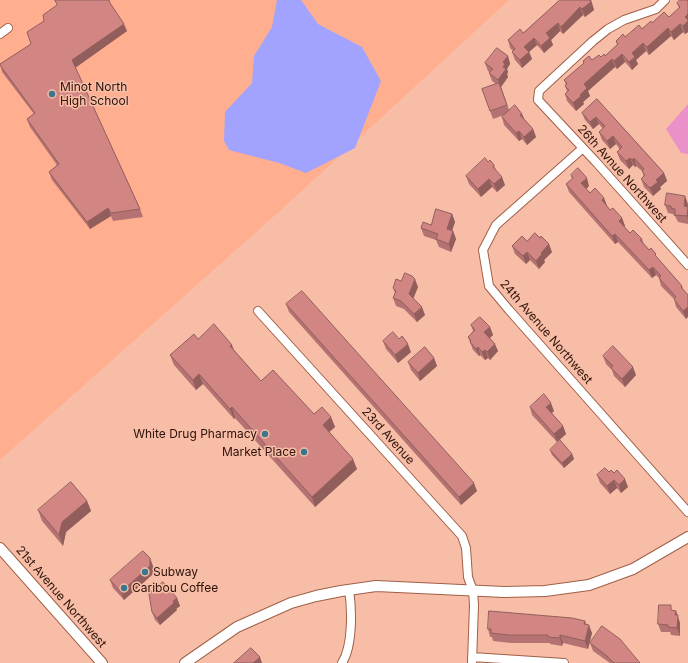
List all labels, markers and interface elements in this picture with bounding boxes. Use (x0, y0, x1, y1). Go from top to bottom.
place label: Minot North High School (60, 80, 129, 108)
marker: Minot North High School (47, 89, 57, 99)
street label: 26th Avnue Northwest (574, 122, 670, 226)
street label: 24th Avenue Northwest (497, 277, 595, 387)
street label: 23rd Avenue (359, 404, 417, 468)
place label: White Drug Pharmacy (133, 427, 257, 441)
marker: White Drug Pharmacy (260, 429, 270, 439)
place label: Market Place (222, 445, 296, 459)
marker: Market Place (299, 447, 309, 457)
street label: 21st Avenue Northwest (13, 543, 109, 651)
place label: Subway (153, 565, 198, 579)
marker: Subway (140, 567, 150, 577)
place label: Caribou Coffee (132, 581, 218, 595)
marker: Caribou Coffee (119, 583, 129, 593)

